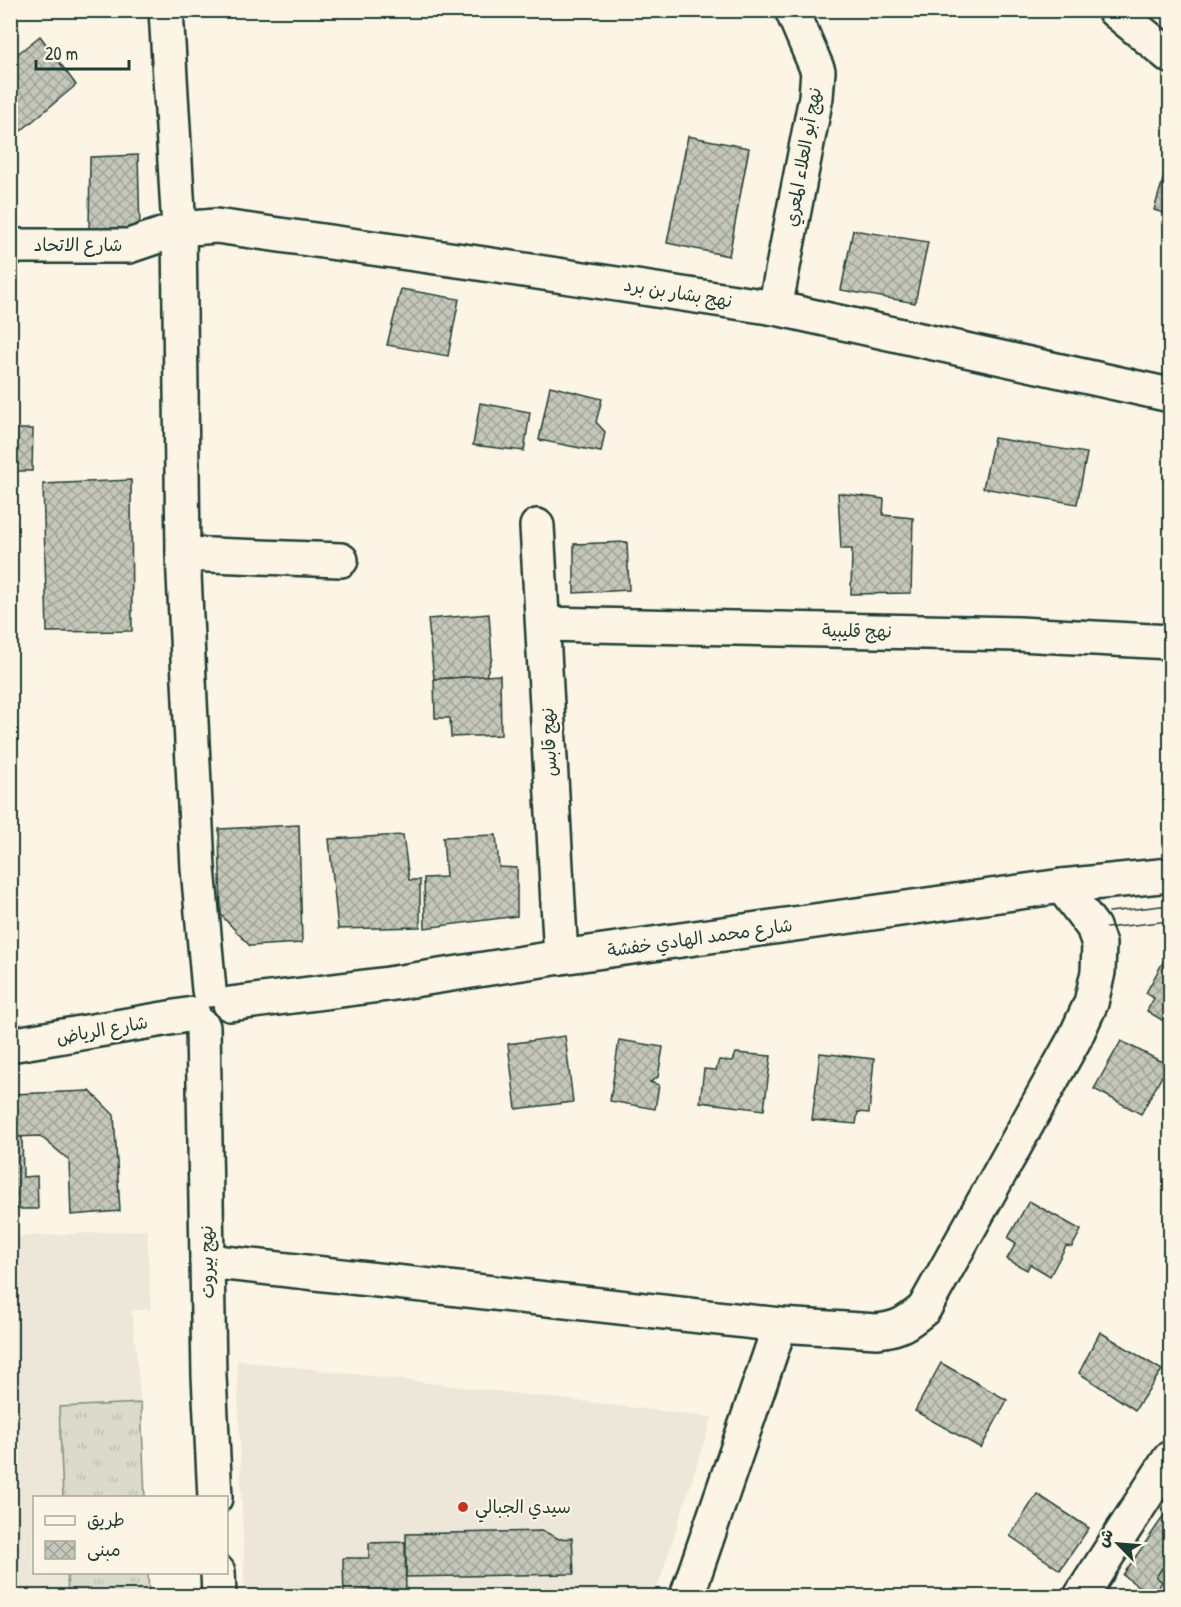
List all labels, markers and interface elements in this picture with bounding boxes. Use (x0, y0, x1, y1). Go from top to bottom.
scale bar (36, 33, 129, 71)
text: 20 m (45, 41, 78, 66)
street label: نهج أبو العلاء المعري (778, 85, 828, 229)
street label: شارع الاتحاد (34, 232, 122, 257)
street label: نهج بشار بن برد (622, 272, 734, 313)
street label: نهج قليبية (822, 617, 892, 644)
street label: نهج قابس (534, 707, 563, 777)
street label: شارع محمد الهادي خفشة (606, 912, 794, 964)
street label: شارع الرياض (54, 1009, 150, 1050)
street label: نهج بيروت (193, 1225, 220, 1299)
place label: سيدي الجبالي (475, 1494, 571, 1523)
legend (33, 1496, 228, 1574)
marker: سيدي الجبالي (456, 1500, 470, 1514)
text: طريق (87, 1507, 125, 1532)
north arrow (1088, 1514, 1148, 1574)
text: ش (1091, 1525, 1118, 1550)
text: مبنى (87, 1537, 121, 1562)

